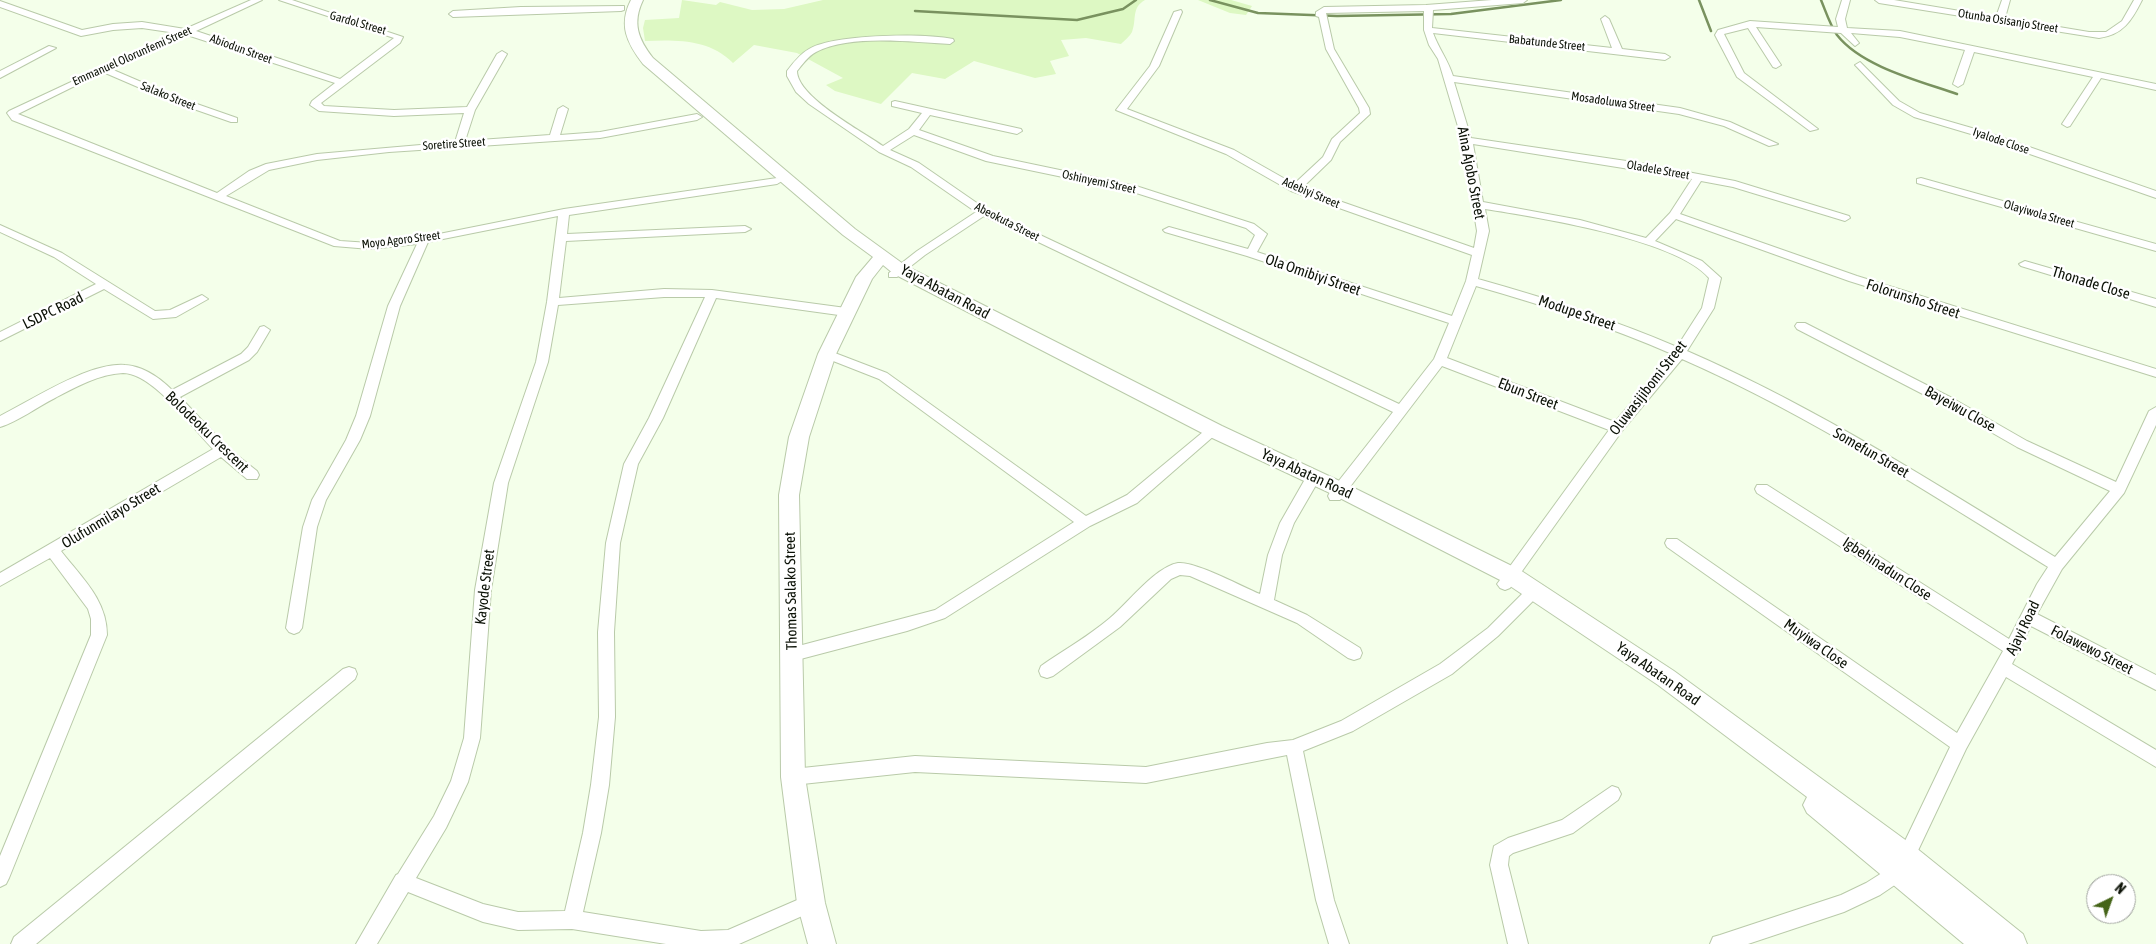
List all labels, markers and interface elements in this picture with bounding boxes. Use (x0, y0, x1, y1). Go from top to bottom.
street label: Otunba Osisanjo Street (1957, 6, 2059, 36)
street label: Gardol Street (328, 8, 388, 38)
street label: Emmanuel Olorunfemi Street (70, 23, 194, 89)
street label: Abiodun Street (208, 31, 274, 67)
street label: Babatunde Street (1508, 32, 1586, 54)
street label: Salako Street (138, 78, 198, 114)
street label: Mosadoluwa Street (1570, 89, 1656, 115)
street label: Aina Ajobo Street (1453, 125, 1489, 221)
street label: Iyalode Close (1971, 125, 2031, 157)
street label: Soretire Street (422, 135, 486, 153)
street label: Oladele Street (1626, 157, 1690, 183)
street label: Oshinyemi Street (1061, 167, 1137, 197)
street label: Adebiyi Street (1280, 174, 1342, 212)
street label: Olayiwola Street (2002, 197, 2076, 231)
street label: Abeokuta Street (972, 200, 1042, 244)
street label: Moyo Agoro Street (361, 228, 441, 252)
street label: Ola Omibiyi Street (1263, 250, 1363, 300)
street label: Yaya Abatan Road (897, 261, 993, 323)
street label: Thonade Close (2050, 263, 2132, 303)
street label: Folorunsho Street (1864, 275, 1962, 323)
street label: LSDPC Road (20, 289, 86, 333)
street label: Modupe Street (1536, 291, 1618, 335)
street label: Oluwasijibomi Street (1606, 337, 1690, 439)
street label: Ebun Street (1495, 374, 1561, 414)
street label: Bayeiwu Close (1921, 382, 1999, 436)
street label: Bolodeoku Crescent (162, 388, 252, 476)
street label: Somefun Street (1830, 424, 1912, 482)
street label: Yaya Abatan Road (1259, 445, 1355, 503)
street label: Olufunmilayo Street (58, 479, 164, 553)
street label: Thomas Salako Street (781, 532, 801, 650)
street label: Igbehinadun Close (1839, 534, 1935, 604)
street label: Kayode Street (471, 548, 499, 626)
street label: Ajayi Road (2002, 598, 2044, 658)
street label: Muyiwa Close (1780, 615, 1852, 673)
street label: Folawewo Street (2048, 622, 2136, 678)
street label: Yaya Abatan Road (1612, 638, 1704, 710)
north arrow (2086, 874, 2136, 924)
text: N (2112, 880, 2129, 897)

